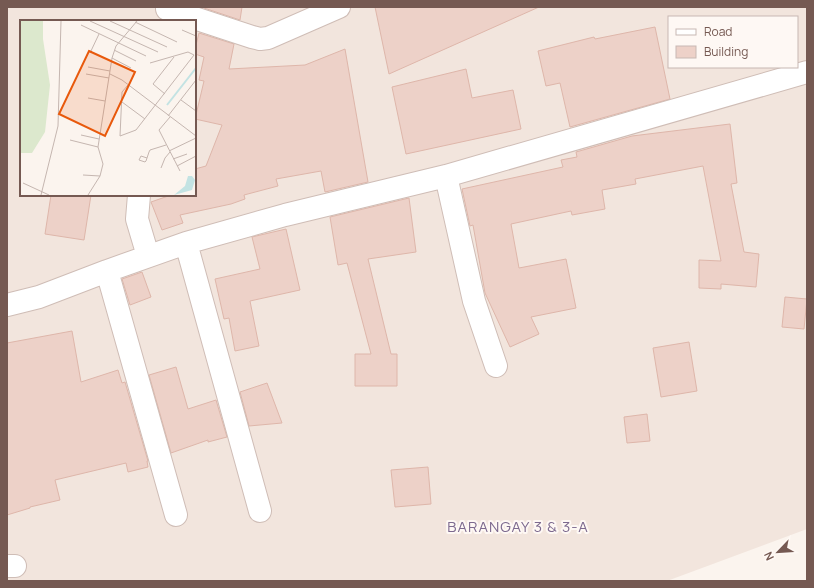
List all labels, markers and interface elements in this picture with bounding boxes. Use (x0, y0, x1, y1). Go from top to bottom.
legend (668, 16, 798, 68)
inset map (20, 20, 196, 196)
text: Road (704, 23, 732, 40)
text: Building (704, 43, 748, 60)
district label: BARANGAY 3 & 3-A (447, 516, 589, 537)
north arrow (758, 532, 798, 572)
text: N (760, 550, 777, 563)

